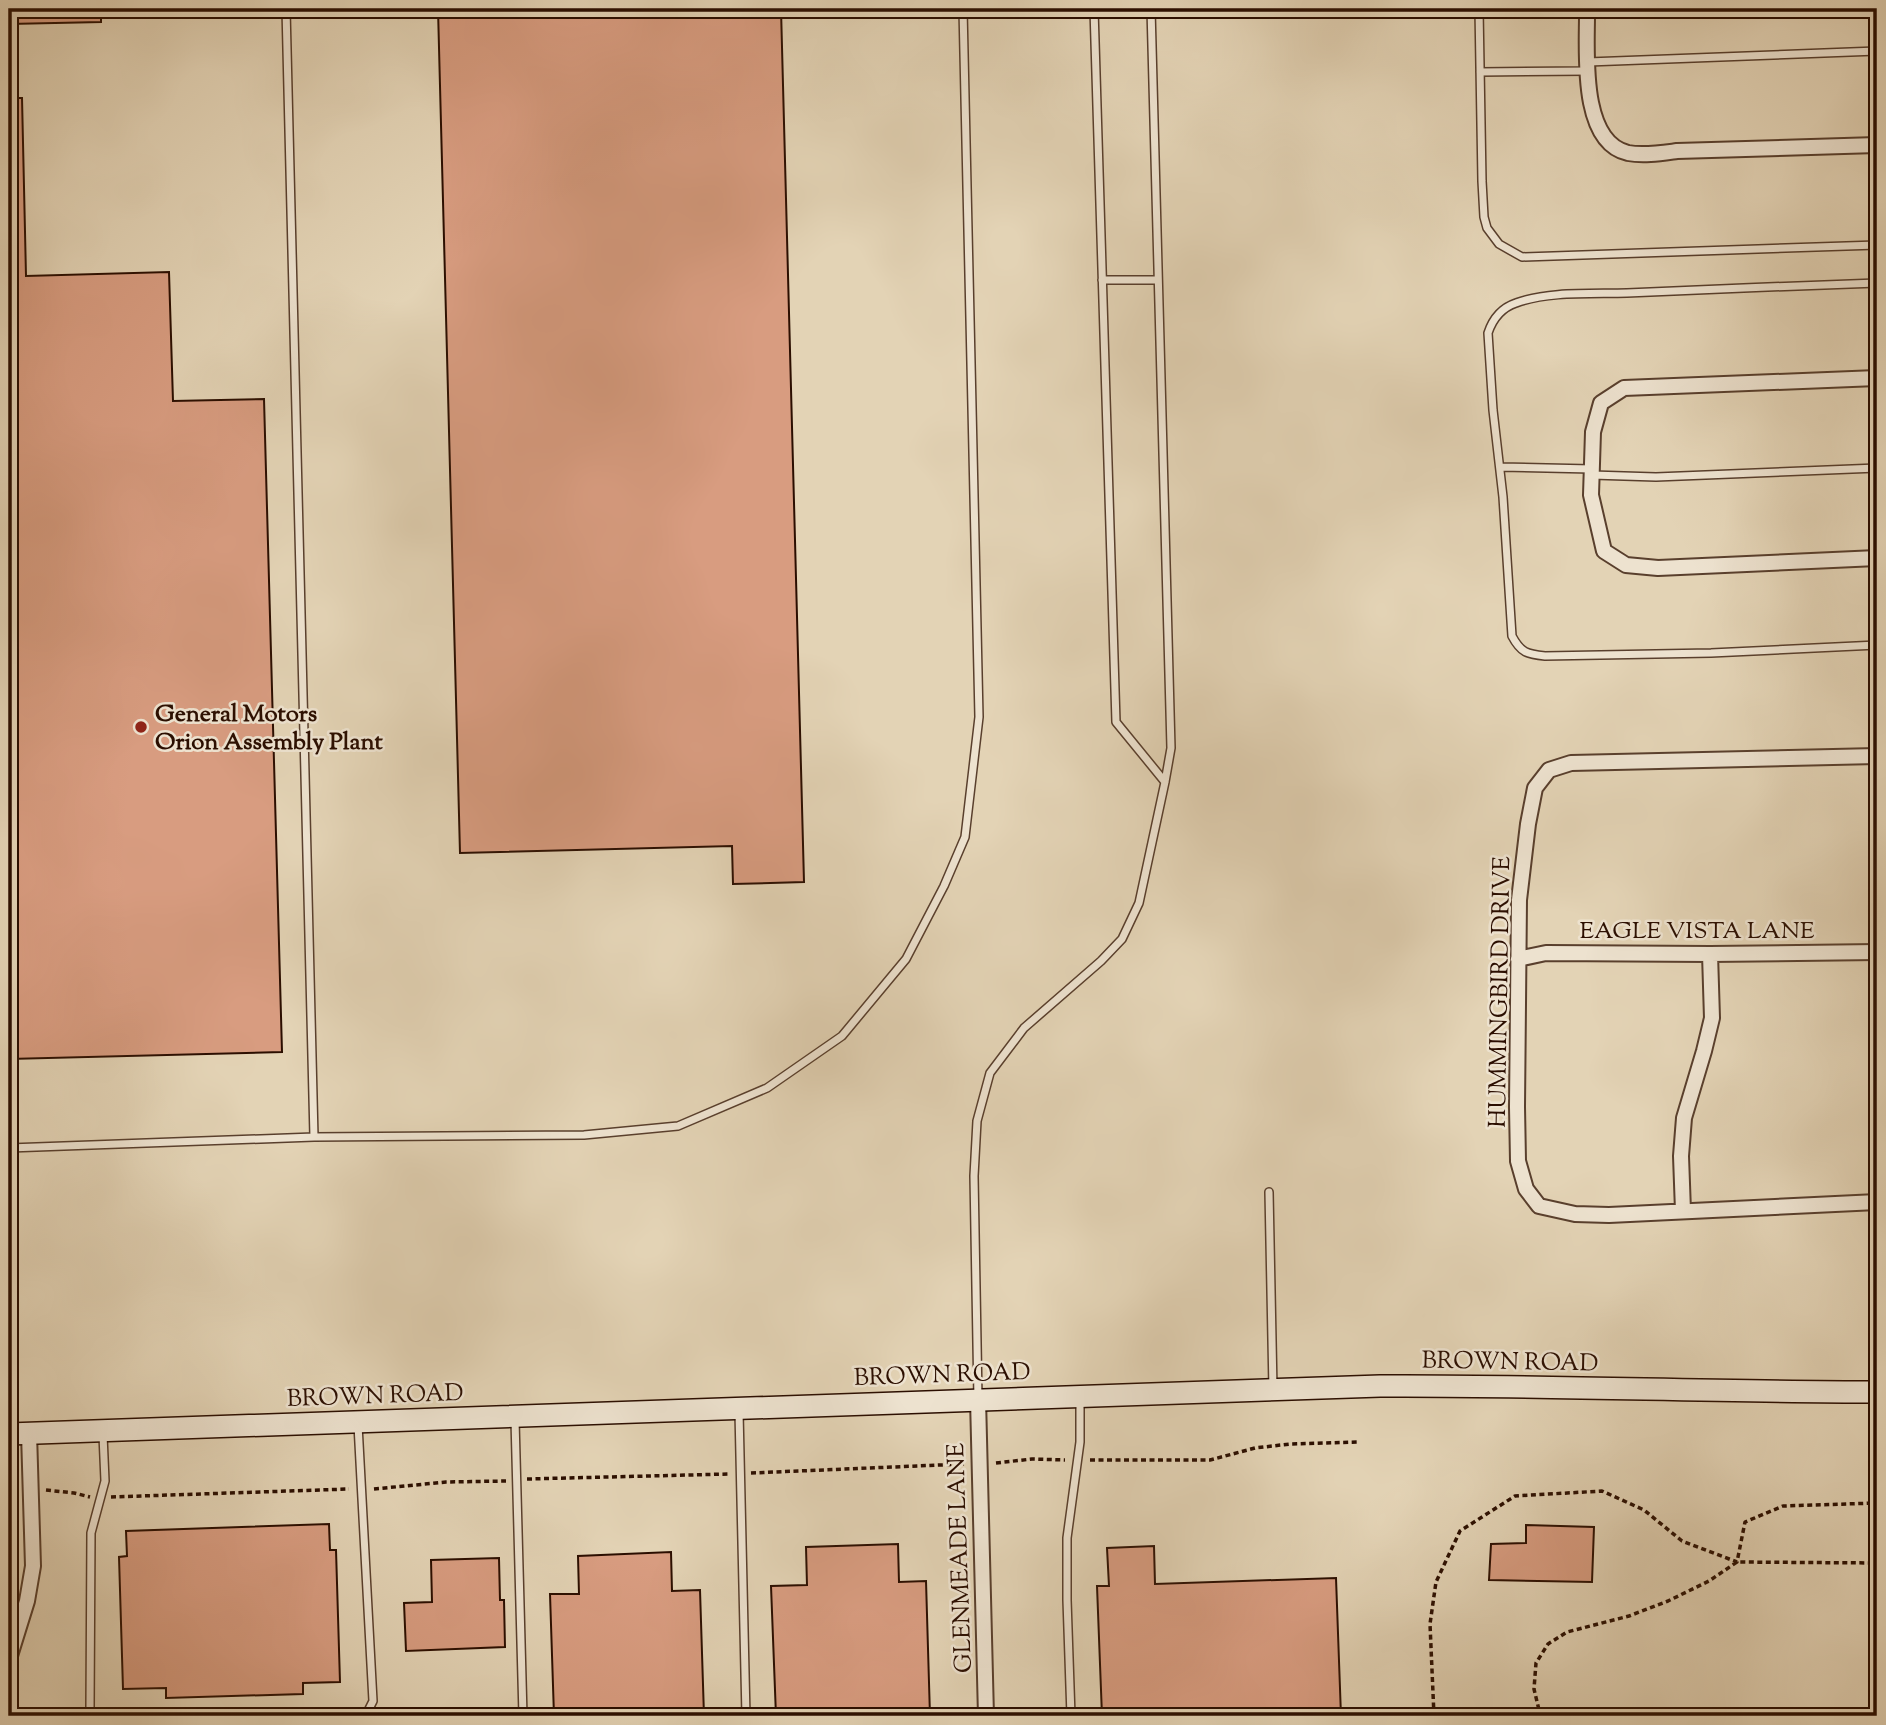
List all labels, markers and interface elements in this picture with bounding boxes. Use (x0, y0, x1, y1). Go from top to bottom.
place label: General Motors Orion Assembly Plant (155, 698, 384, 760)
marker: General Motors Orion Assembly Plant (133, 719, 149, 735)
street label: HUMMINGBIRD DRIVE (1482, 855, 1520, 1128)
street label: EAGLE VISTA LANE (1579, 915, 1815, 949)
street label: BROWN ROAD (1421, 1344, 1599, 1382)
street label: BROWN ROAD (853, 1356, 1031, 1396)
street label: BROWN ROAD (286, 1377, 464, 1417)
street label: GLENMEADE LANE (940, 1442, 982, 1673)

